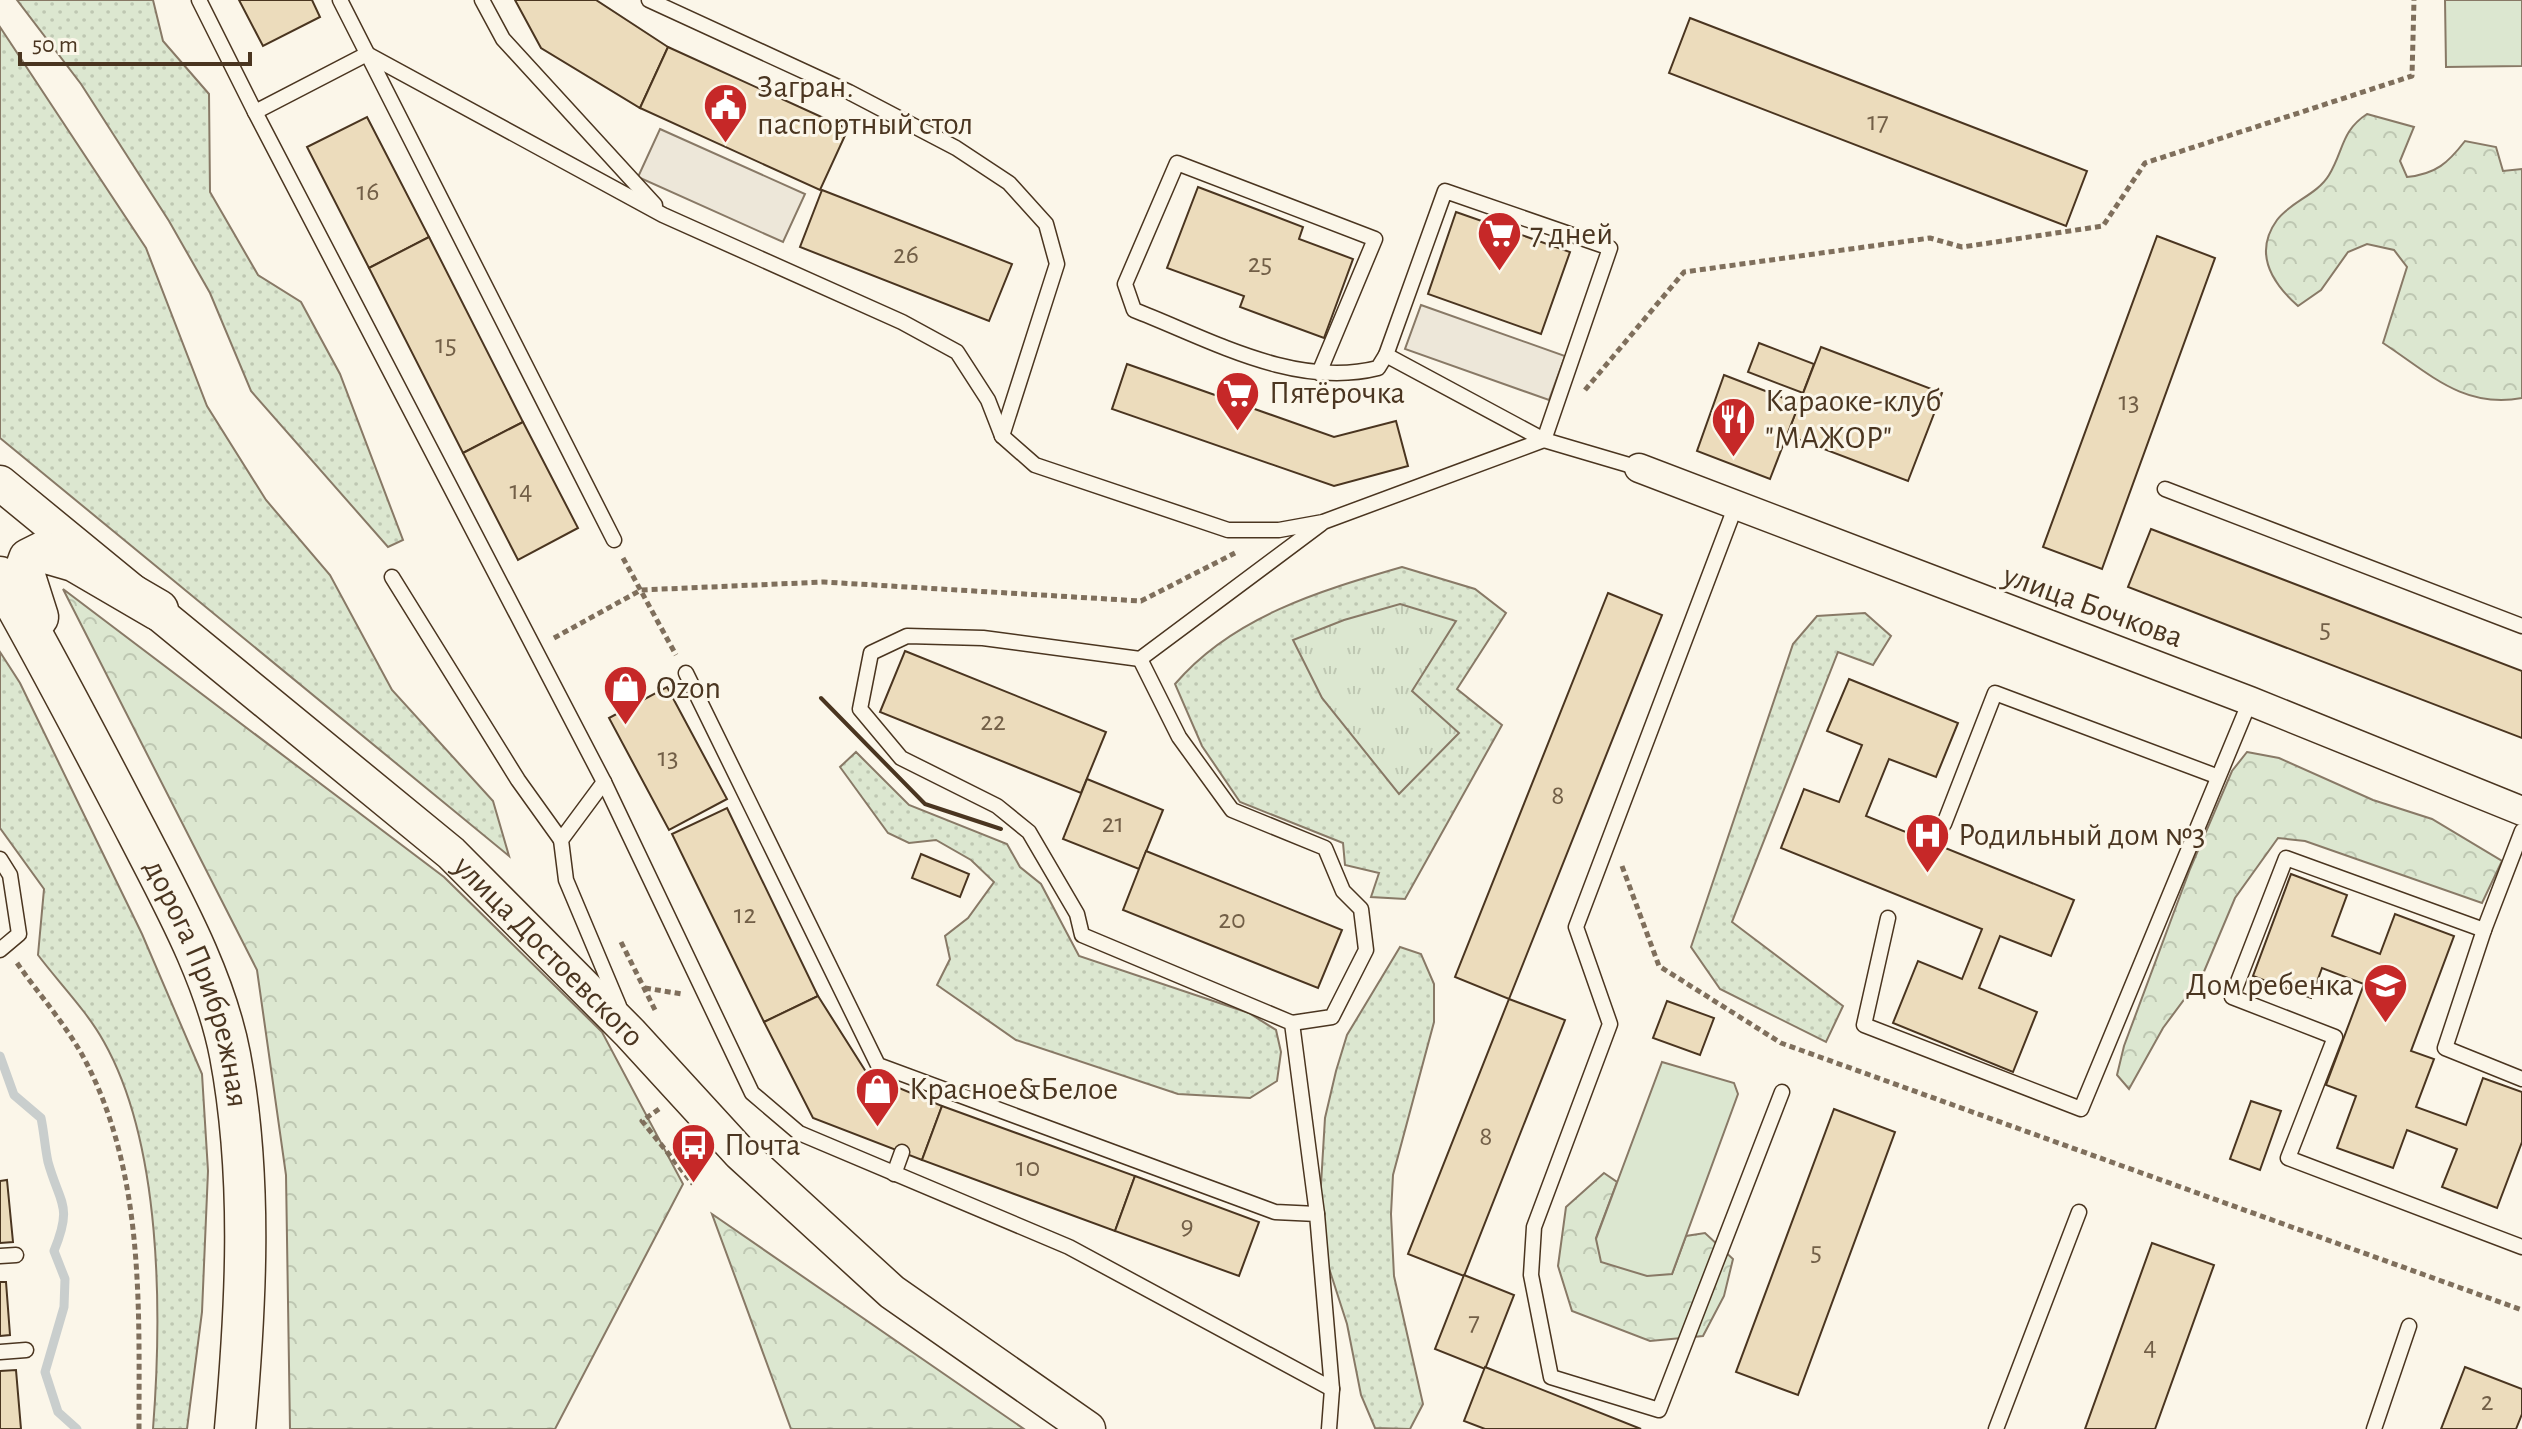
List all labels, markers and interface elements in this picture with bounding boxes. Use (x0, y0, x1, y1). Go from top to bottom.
scale bar (20, 16, 250, 66)
text: 50 m (32, 33, 78, 57)
place label: Загран. паспортный стол (757, 71, 973, 140)
public building icon: Загран. паспортный стол (702, 81, 750, 144)
house number: 17 (1867, 108, 1889, 136)
house number: 16 (357, 178, 379, 206)
supermarket icon: 7 дней (1475, 210, 1523, 273)
place label: 7 дней (1530, 218, 1613, 250)
house number: 26 (893, 241, 919, 269)
house number: 25 (1248, 250, 1272, 278)
house number: 15 (435, 331, 457, 359)
supermarket icon: Пятёрочка (1214, 369, 1262, 432)
place label: Пятёрочка (1269, 377, 1405, 409)
place label: Караоке-клуб "МАЖОР" (1765, 385, 1941, 454)
house number: 13 (2118, 388, 2140, 416)
restaurant icon: Караоке-клуб "МАЖОР" (1710, 395, 1758, 458)
house number: 14 (509, 477, 533, 505)
street label: улица Бочкова (1998, 558, 2187, 653)
house number: 5 (2319, 615, 2331, 643)
shop icon: Ozon (601, 664, 649, 727)
place label: Ozon (656, 672, 721, 704)
house number: 22 (980, 708, 1006, 736)
house number: 13 (657, 744, 679, 772)
house number: 8 (1551, 782, 1565, 810)
house number: 21 (1102, 810, 1124, 838)
hospital icon: Родильный дом №3 (1903, 811, 1951, 874)
place label: Родильный дом №3 (1958, 819, 2206, 851)
street label: улица Достоевского (447, 849, 650, 1053)
street label: дорога Прибрежная (138, 854, 254, 1109)
house number: 12 (734, 901, 756, 929)
house number: 20 (1218, 906, 1246, 934)
school or university icon: Дом ребенка (2361, 961, 2409, 1024)
place label: Дом ребенка (2186, 969, 2354, 1001)
shop icon: Красное&Белое (854, 1065, 902, 1128)
place label: Красное&Белое (909, 1073, 1118, 1105)
bus stop icon: Почта (669, 1121, 717, 1184)
house number: 8 (1479, 1123, 1493, 1151)
place label: Почта (724, 1129, 801, 1161)
house number: 10 (1016, 1154, 1040, 1182)
house number: 9 (1180, 1212, 1194, 1240)
house number: 5 (1810, 1238, 1822, 1266)
house number: 7 (1468, 1308, 1480, 1336)
house number: 4 (2143, 1333, 2157, 1361)
house number: 2 (2481, 1388, 2493, 1416)

